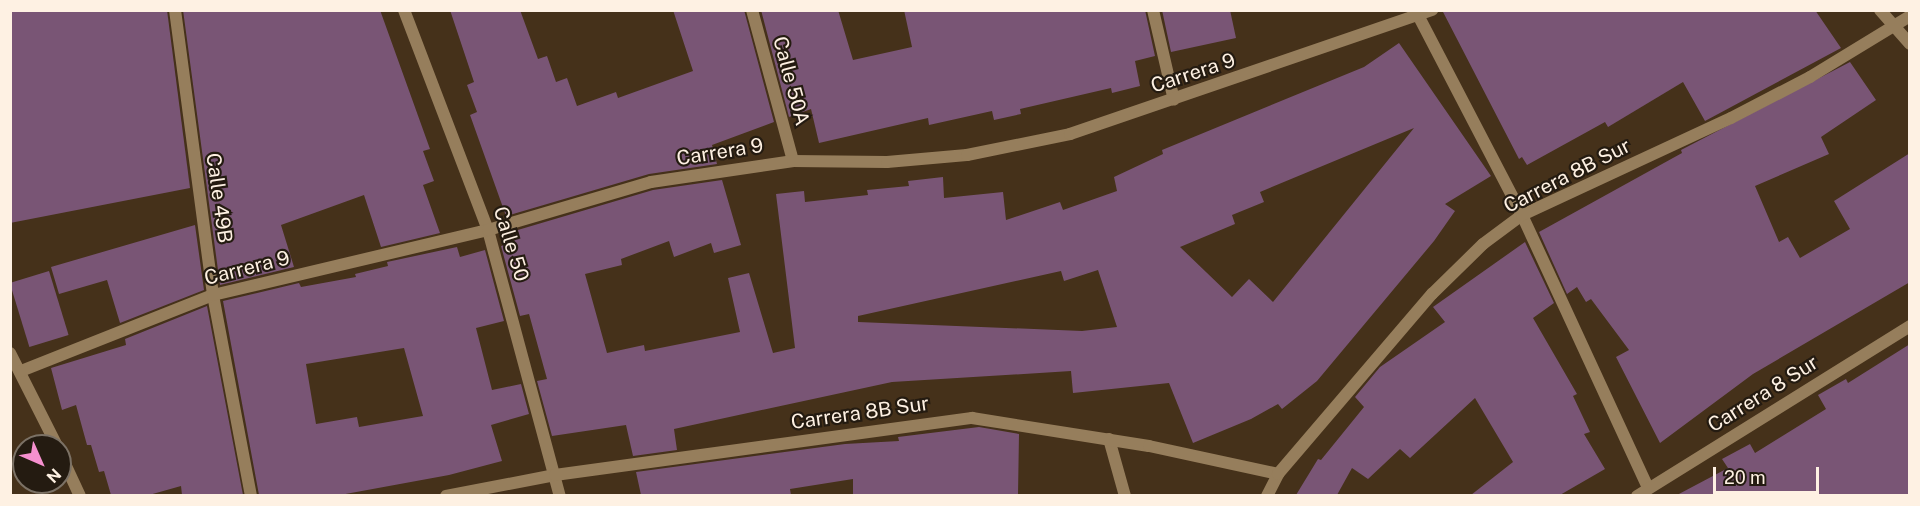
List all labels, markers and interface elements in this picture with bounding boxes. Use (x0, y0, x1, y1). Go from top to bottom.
street label: Calle 50A (768, 34, 814, 128)
street label: Carrera 9 (1148, 48, 1238, 98)
street label: Carrera 9 (675, 133, 765, 171)
street label: Carrera 8B Sur (1500, 134, 1634, 218)
street label: Calle 49B (201, 151, 237, 245)
street label: Calle 50 (488, 204, 534, 284)
street label: Carrera 9 (202, 246, 292, 290)
street label: Carrera 8 Sur (1703, 351, 1823, 437)
street label: Carrera 8B Sur (789, 391, 931, 435)
north arrow (12, 434, 72, 494)
scale bar (1716, 455, 1822, 493)
text: N (43, 465, 65, 487)
text: 20 m (1724, 467, 1766, 488)

